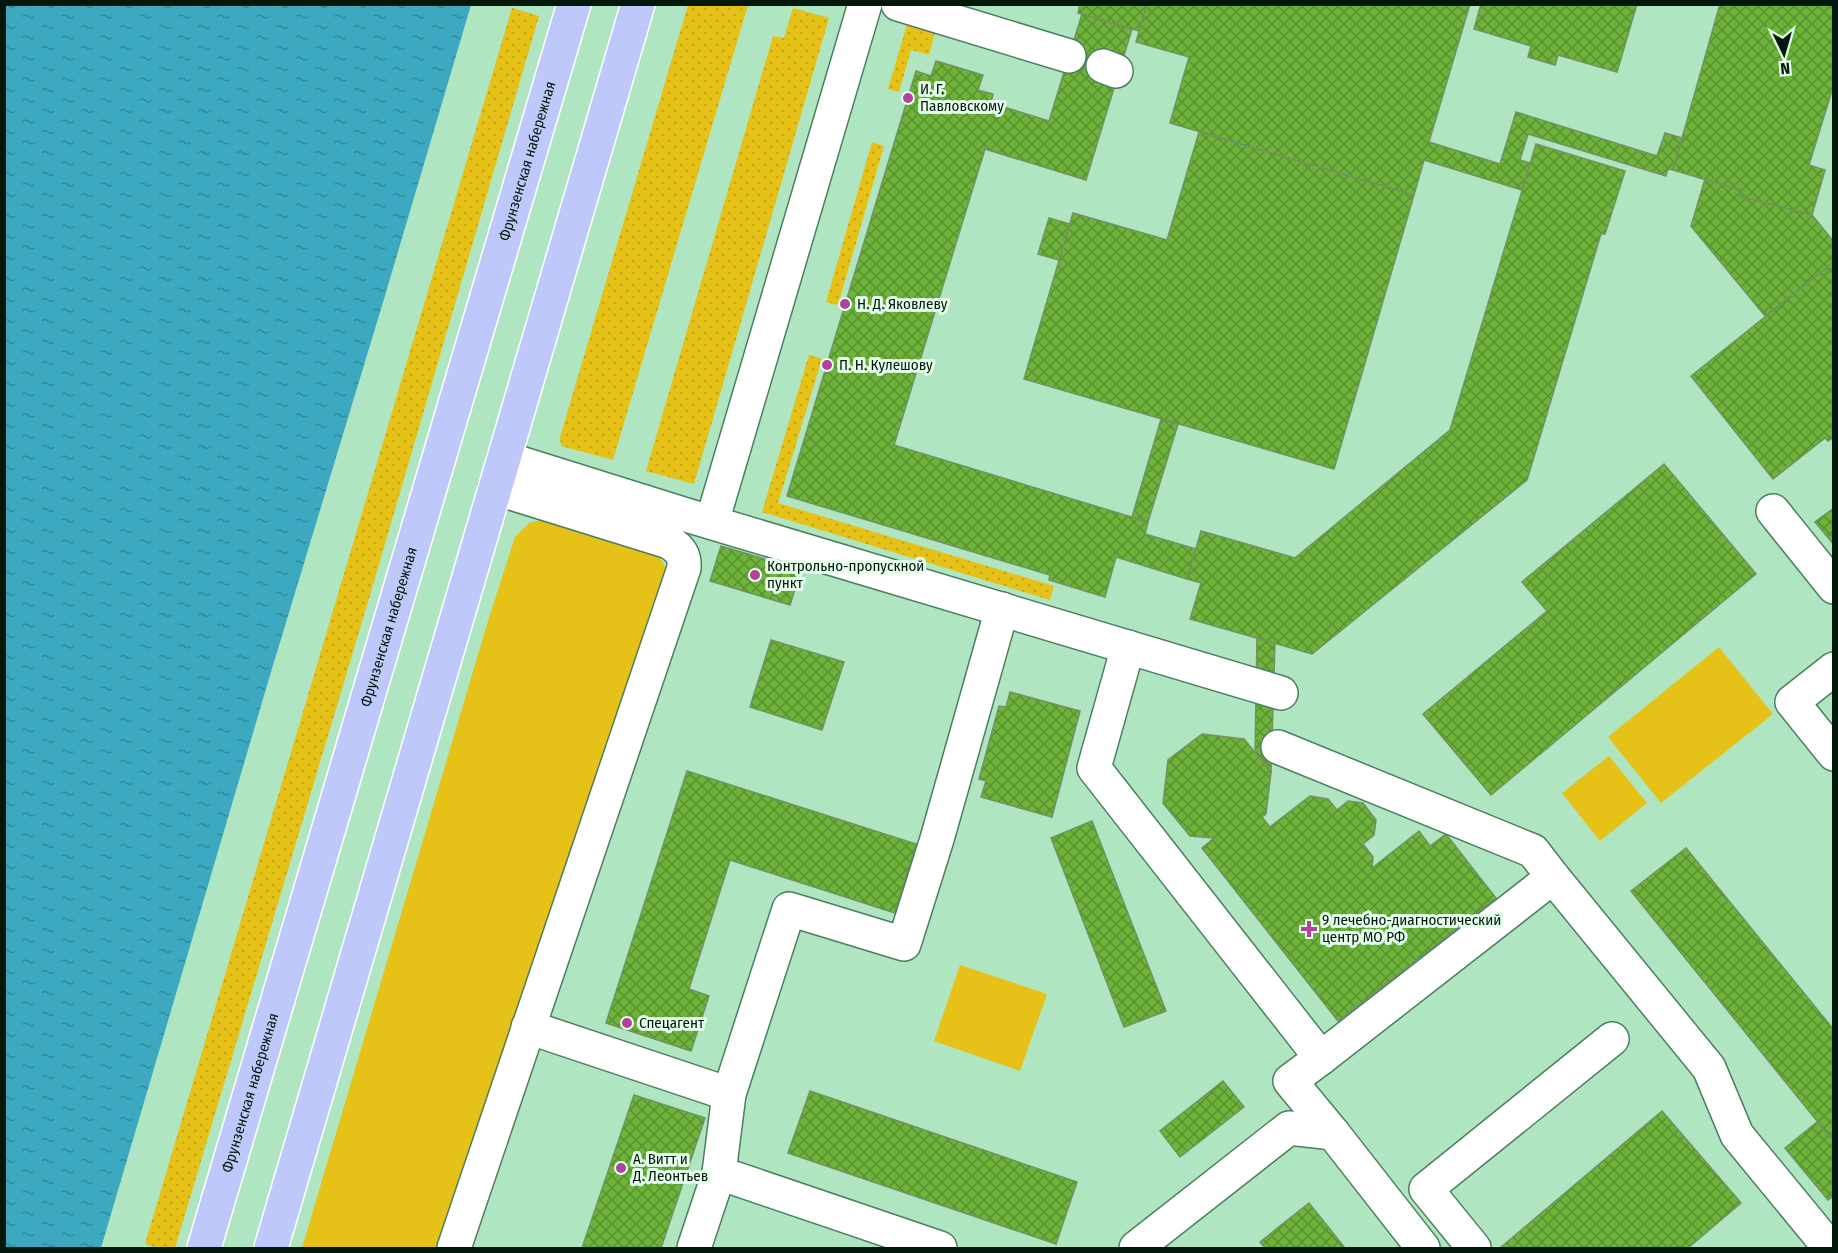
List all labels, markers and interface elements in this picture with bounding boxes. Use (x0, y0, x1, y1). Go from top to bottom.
north arrow (1754, 24, 1814, 84)
text: N (1780, 59, 1791, 78)
street label: Фрунзенская набережная (495, 79, 560, 243)
place label: И. Г. Павловскому (920, 80, 1004, 115)
marker: И. Г. Павловскому (901, 91, 915, 105)
place label: Н. Д. Яковлеву (857, 295, 948, 313)
marker: Н. Д. Яковлеву (838, 297, 852, 311)
place label: П. Н. Кулешову (839, 356, 933, 374)
marker: П. Н. Кулешову (820, 358, 834, 372)
street label: Фрунзенская набережная (357, 545, 421, 709)
place label: Контрольно-пропускной пункт (767, 557, 924, 592)
marker: Контрольно-пропускной пункт (748, 568, 762, 582)
place label: 9 лечебно-диагностический центр МО РФ (1322, 911, 1501, 946)
marker: 9 лечебно-диагностический центр МО РФ (1300, 920, 1318, 938)
street label: Фрунзенская набережная (218, 1011, 282, 1175)
place label: Спецагент (639, 1014, 705, 1032)
marker: Спецагент (620, 1016, 634, 1030)
place label: А. Витт и Д. Леонтьев (632, 1150, 708, 1185)
marker: А. Витт и Д. Леонтьев (614, 1161, 628, 1175)

